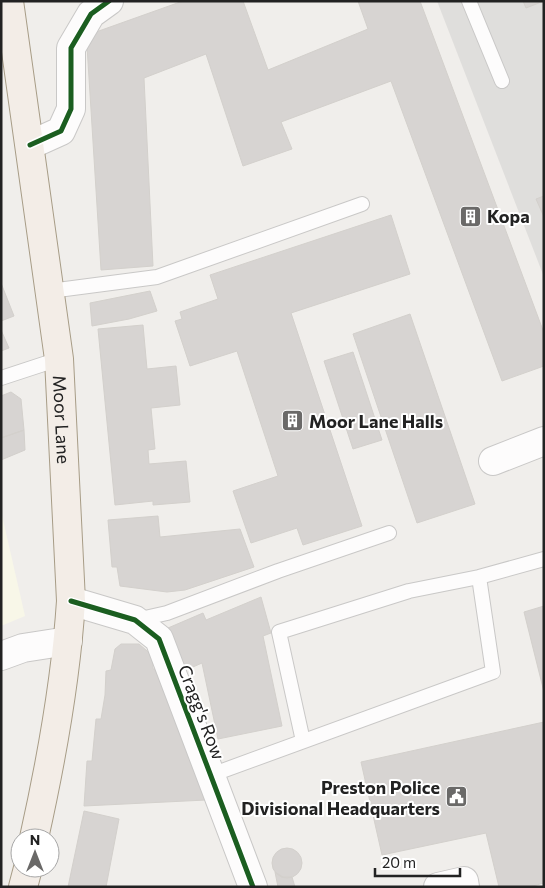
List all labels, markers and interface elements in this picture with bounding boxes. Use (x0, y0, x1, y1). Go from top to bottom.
building icon: Kopa (459, 204, 483, 228)
place label: Kopa (487, 205, 530, 227)
street label: Moor Lane (49, 374, 75, 464)
building icon: Moor Lane Halls (281, 409, 305, 433)
place label: Moor Lane Halls (309, 410, 443, 432)
street label: Cragg's Row (174, 661, 230, 763)
place label: Preston Police Divisional Headquarters (241, 776, 440, 819)
public building icon: Preston Police Divisional Headquarters (444, 785, 468, 809)
north arrow (10, 828, 60, 878)
text: N (30, 831, 40, 848)
scale bar (375, 846, 460, 878)
text: 20 m (382, 853, 416, 871)

